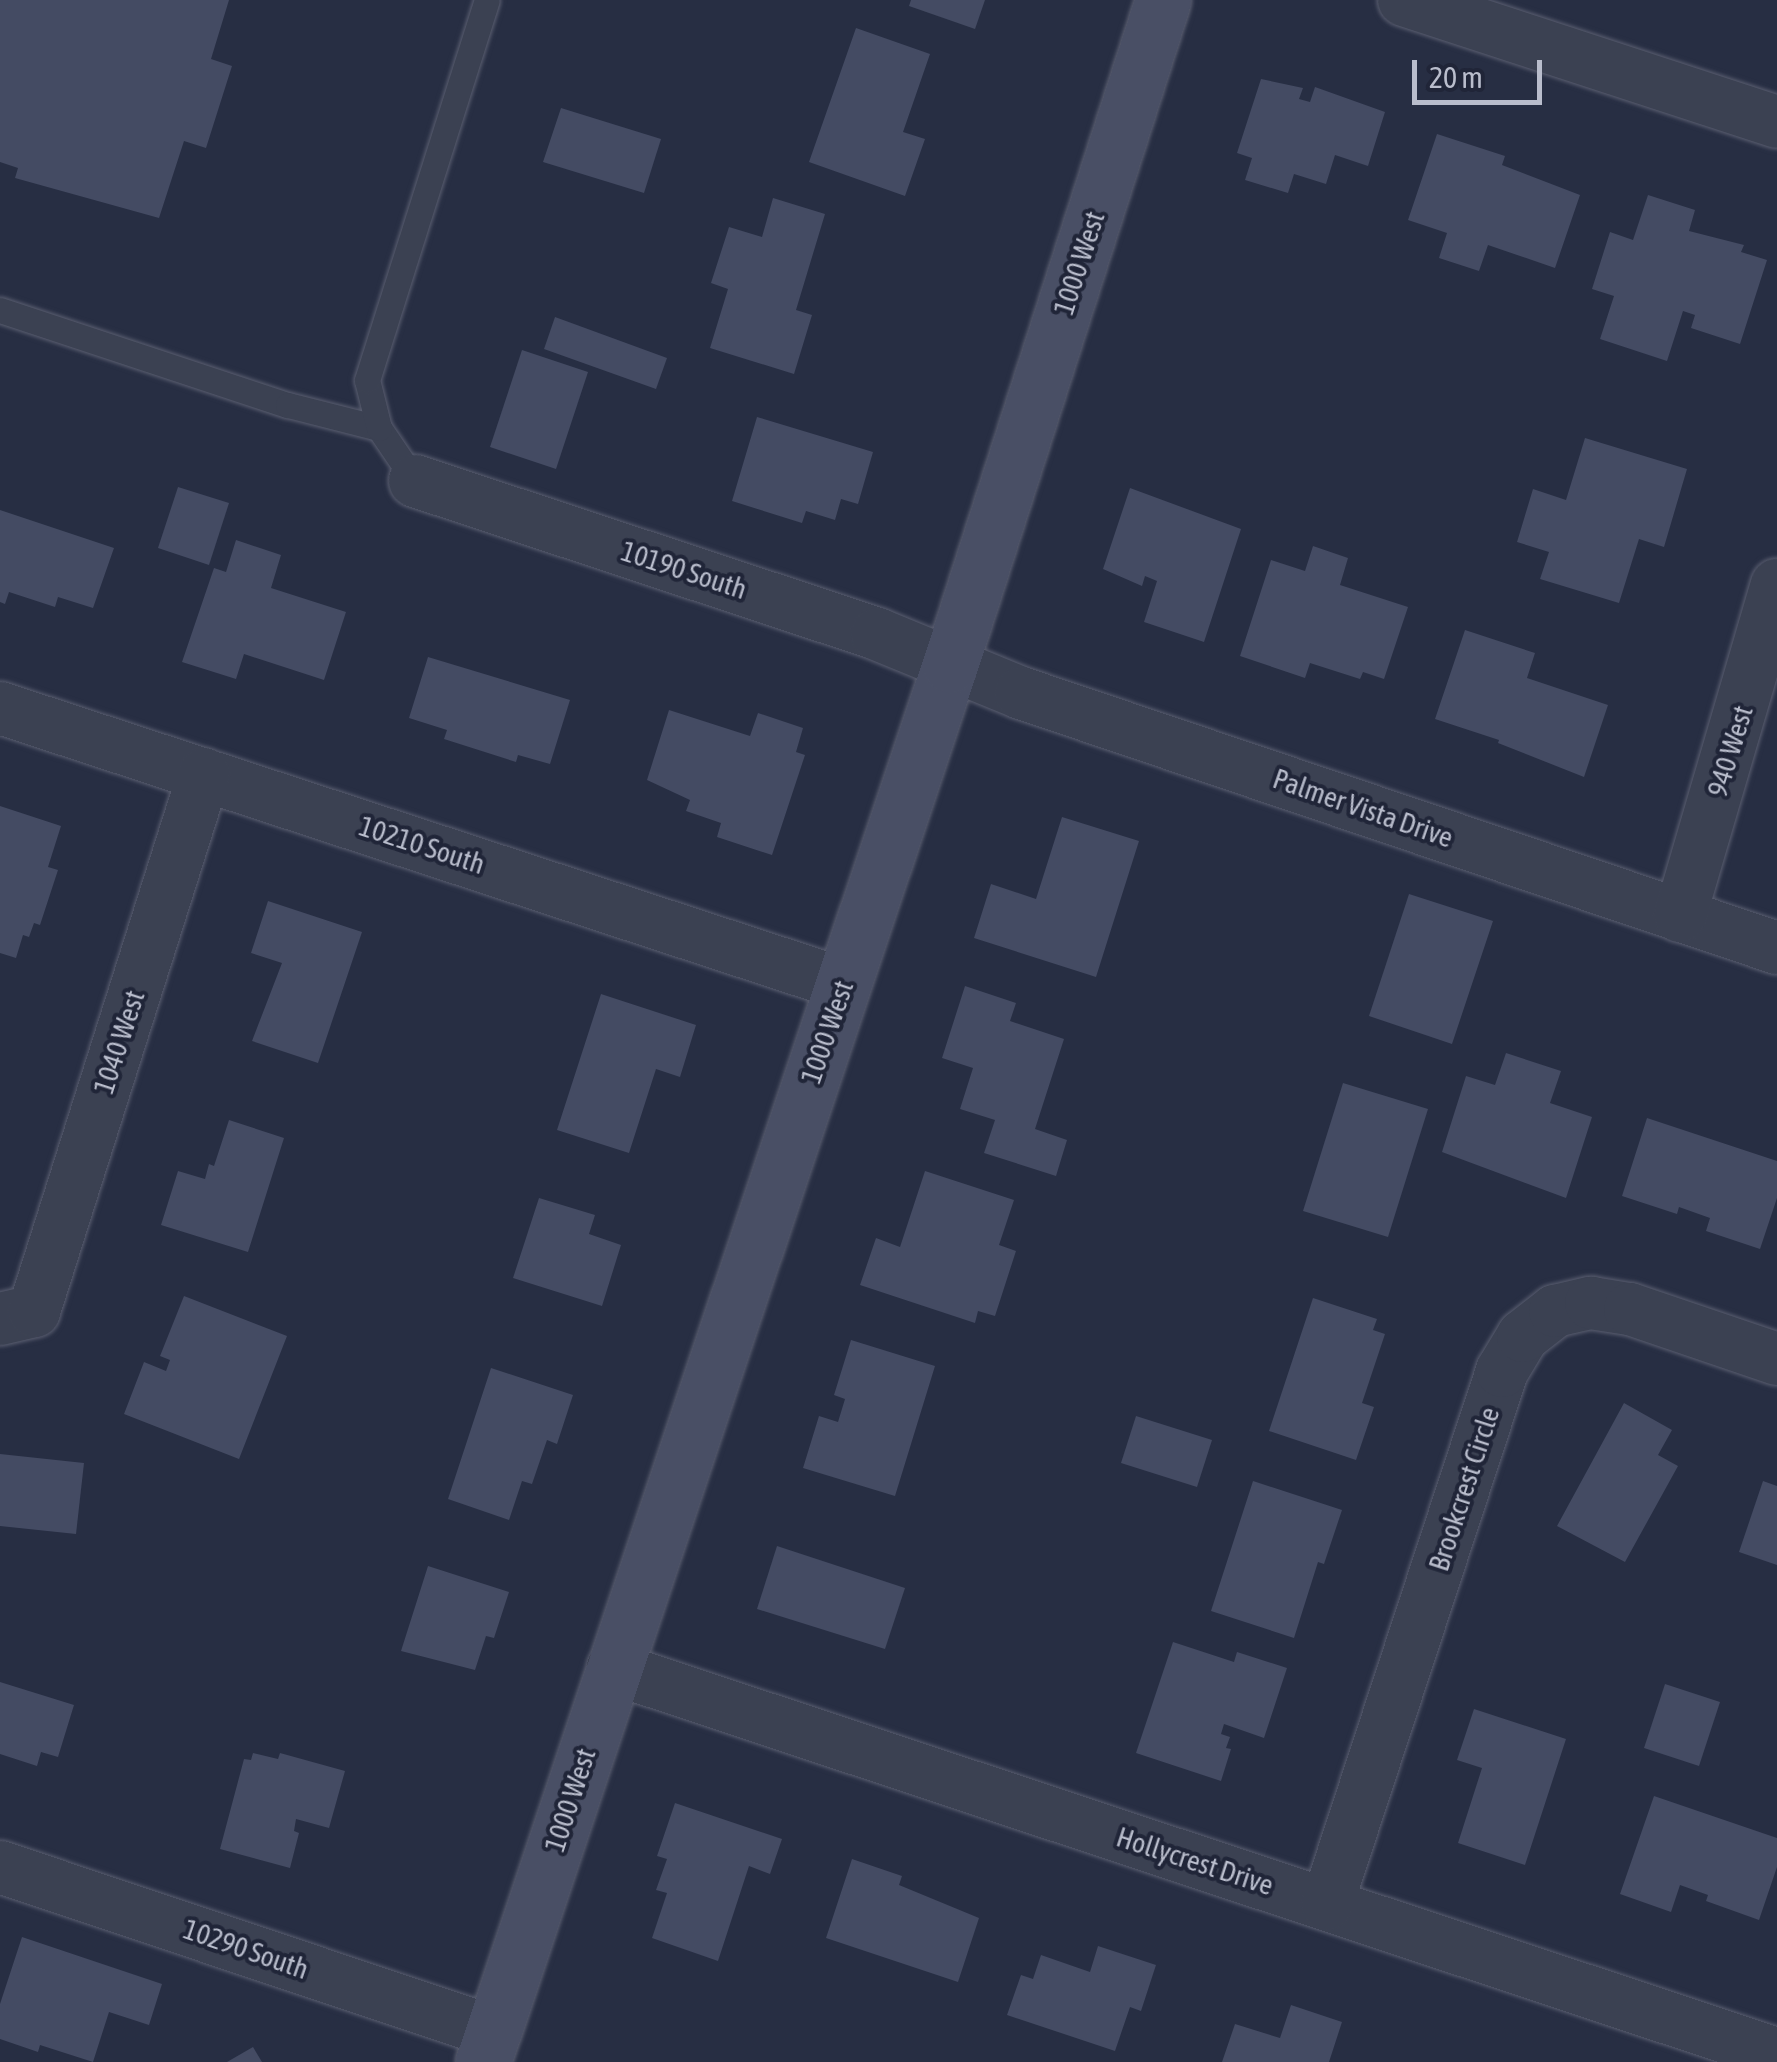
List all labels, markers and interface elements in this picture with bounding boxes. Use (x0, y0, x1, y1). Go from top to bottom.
scale bar (1417, 40, 1547, 102)
text: 20 m (1429, 60, 1483, 94)
street label: 1000 West (1047, 207, 1111, 319)
street label: 10190 South (617, 534, 751, 606)
street label: 940 West (1700, 701, 1760, 801)
street label: Palmer Vista Drive (1269, 762, 1457, 854)
street label: 10210 South (355, 809, 489, 881)
street label: 1000 West (794, 976, 860, 1088)
street label: 1040 West (87, 986, 151, 1098)
street label: Brookcrest Circle (1422, 1403, 1506, 1575)
street label: 1000 West (538, 1744, 602, 1856)
street label: Hollycrest Drive (1112, 1820, 1278, 1902)
street label: 10290 South (179, 1912, 313, 1986)

